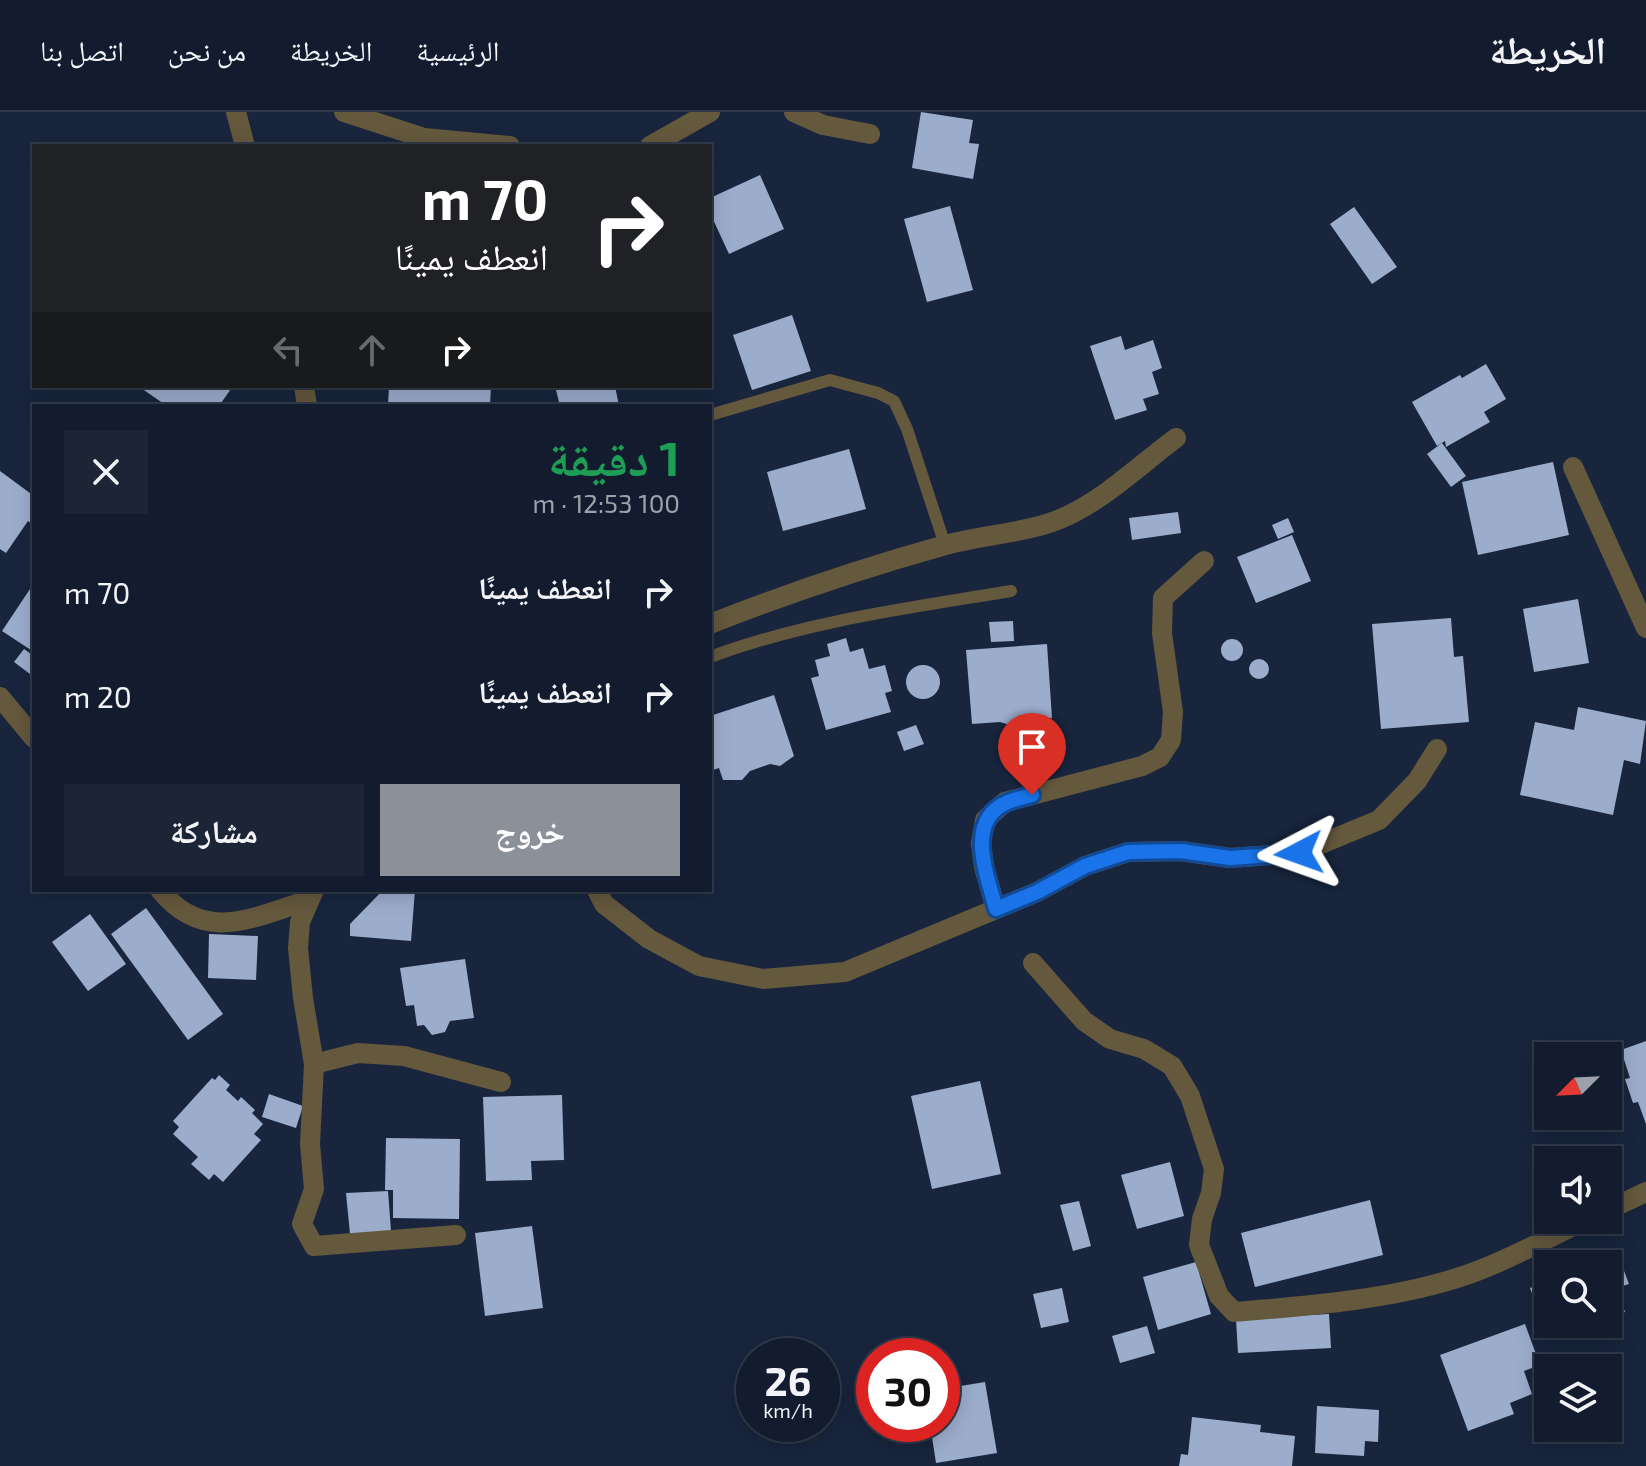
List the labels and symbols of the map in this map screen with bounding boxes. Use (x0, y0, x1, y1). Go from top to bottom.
pin (998, 713, 1066, 795)
position arrow (1257, 811, 1341, 895)
north arrow (1534, 1042, 1622, 1130)
speed limit sign: 30 (856, 1338, 960, 1442)

